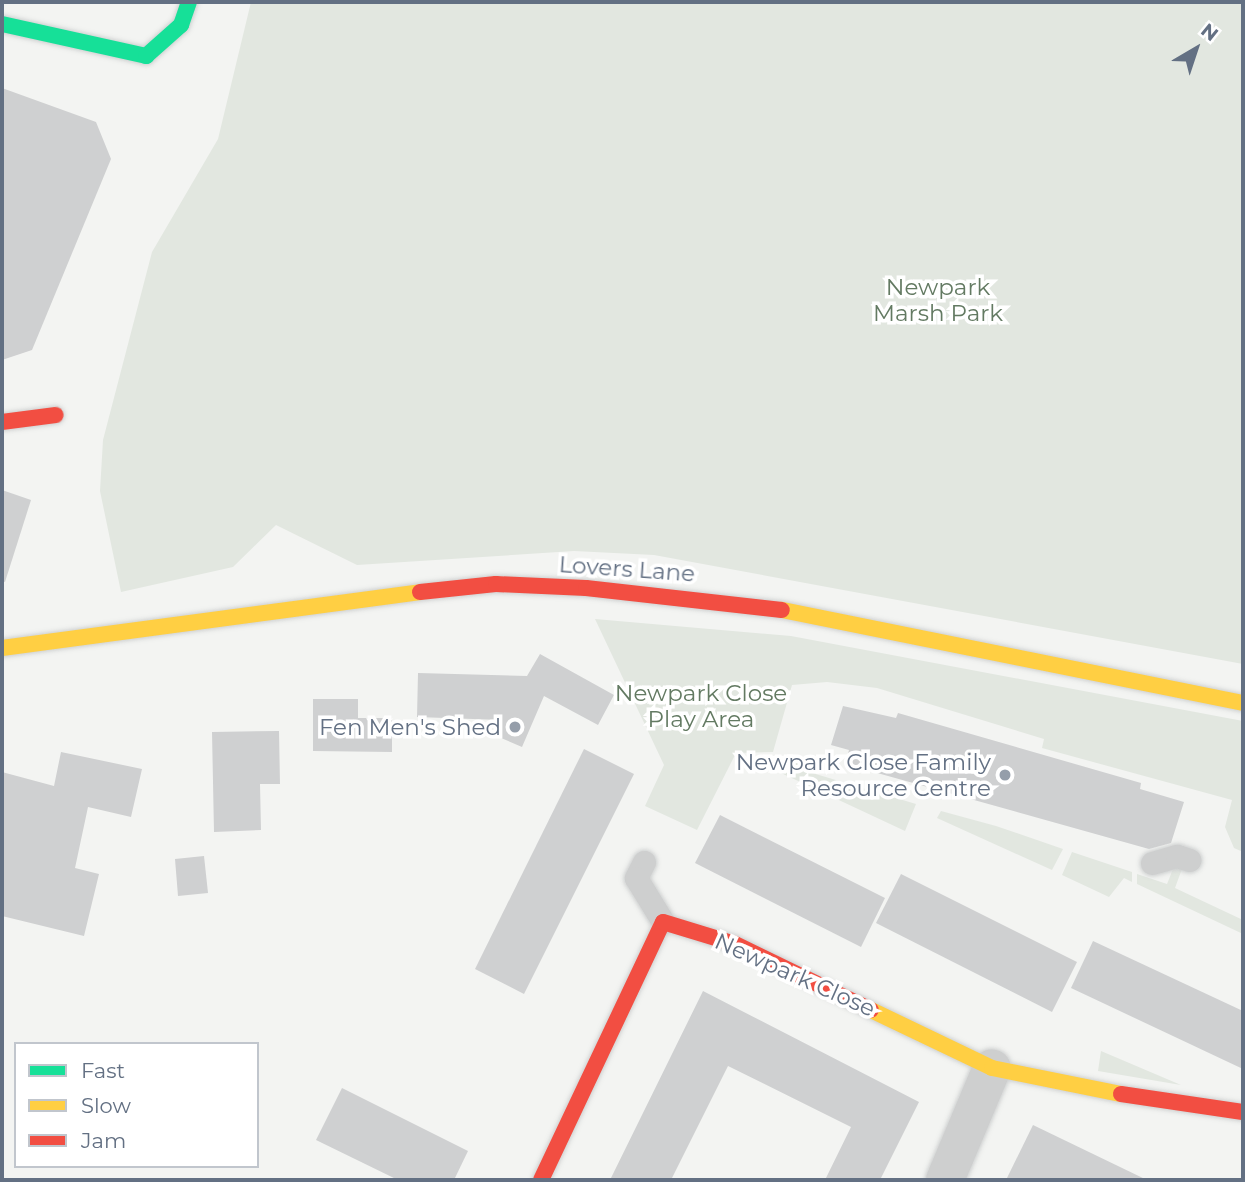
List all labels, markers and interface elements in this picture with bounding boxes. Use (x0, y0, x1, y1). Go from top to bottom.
north arrow (1161, 14, 1231, 84)
text: N (1196, 19, 1223, 46)
park label: Newpark Marsh Park (873, 273, 1003, 327)
street label: Lovers Lane (558, 550, 696, 588)
park label: Newpark Close Play Area (615, 679, 787, 733)
place label: Fen Men's Shed (319, 713, 501, 741)
marker: Fen Men's Shed (507, 719, 523, 735)
place label: Newpark Close Family Resource Centre (736, 748, 991, 802)
marker: Newpark Close Family Resource Centre (997, 767, 1013, 783)
street label: Newpark Close (711, 927, 879, 1023)
legend (14, 1042, 259, 1168)
text: Fast (81, 1058, 125, 1083)
text: Slow (81, 1093, 131, 1118)
text: Jam (81, 1128, 126, 1153)

